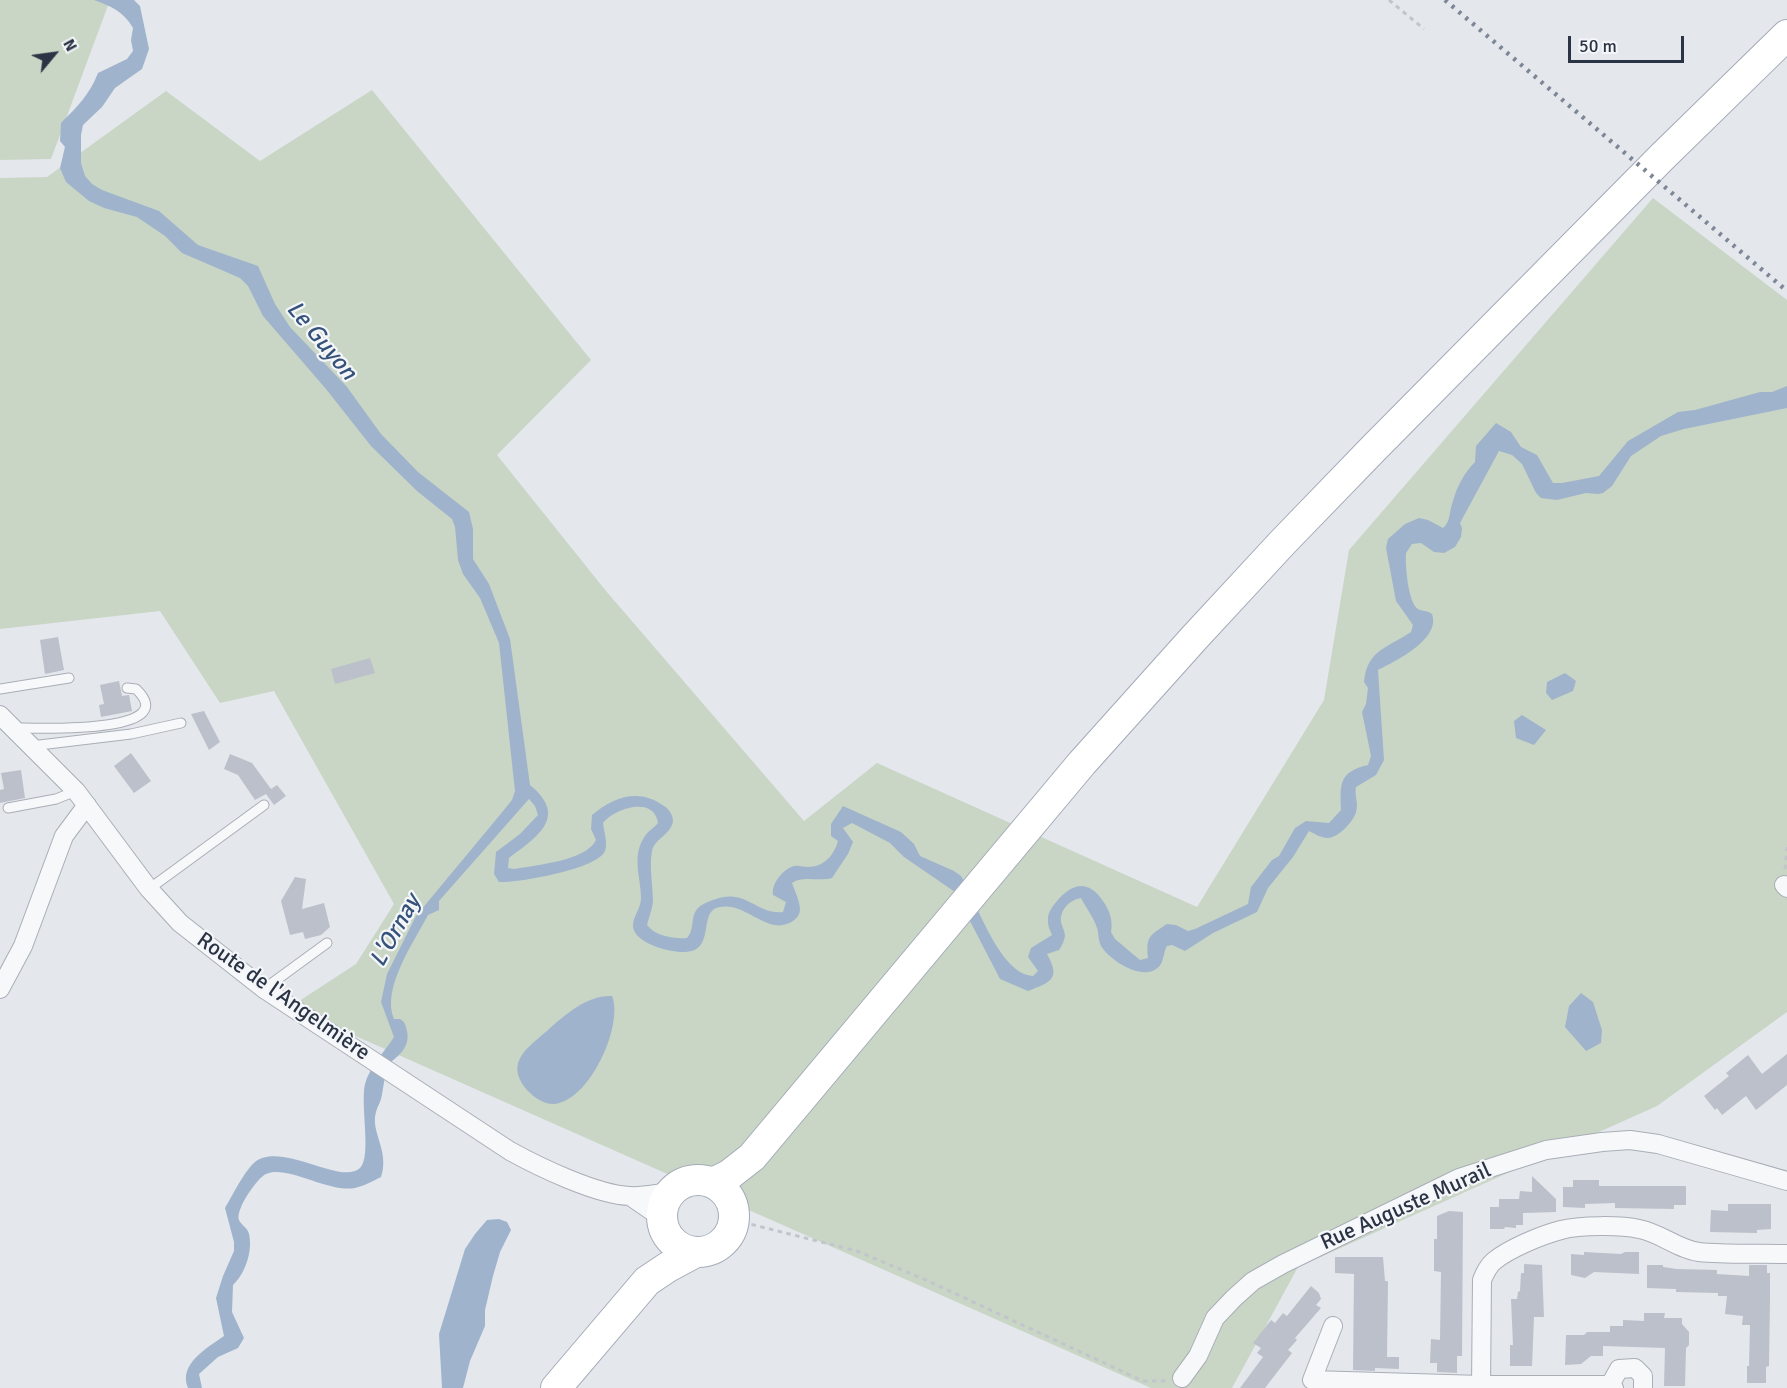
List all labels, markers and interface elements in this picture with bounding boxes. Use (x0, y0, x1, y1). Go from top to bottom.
north arrow (24, 24, 84, 84)
scale bar (1571, 24, 1686, 62)
text: 50 m (1579, 35, 1617, 57)
text: N (58, 36, 81, 55)
water label: Le Guyon (280, 296, 362, 386)
water label: L'Ornay (364, 890, 428, 972)
street label: Route de l'Angelmière (191, 927, 375, 1067)
street label: Rue Auguste Murail (1317, 1158, 1495, 1256)

